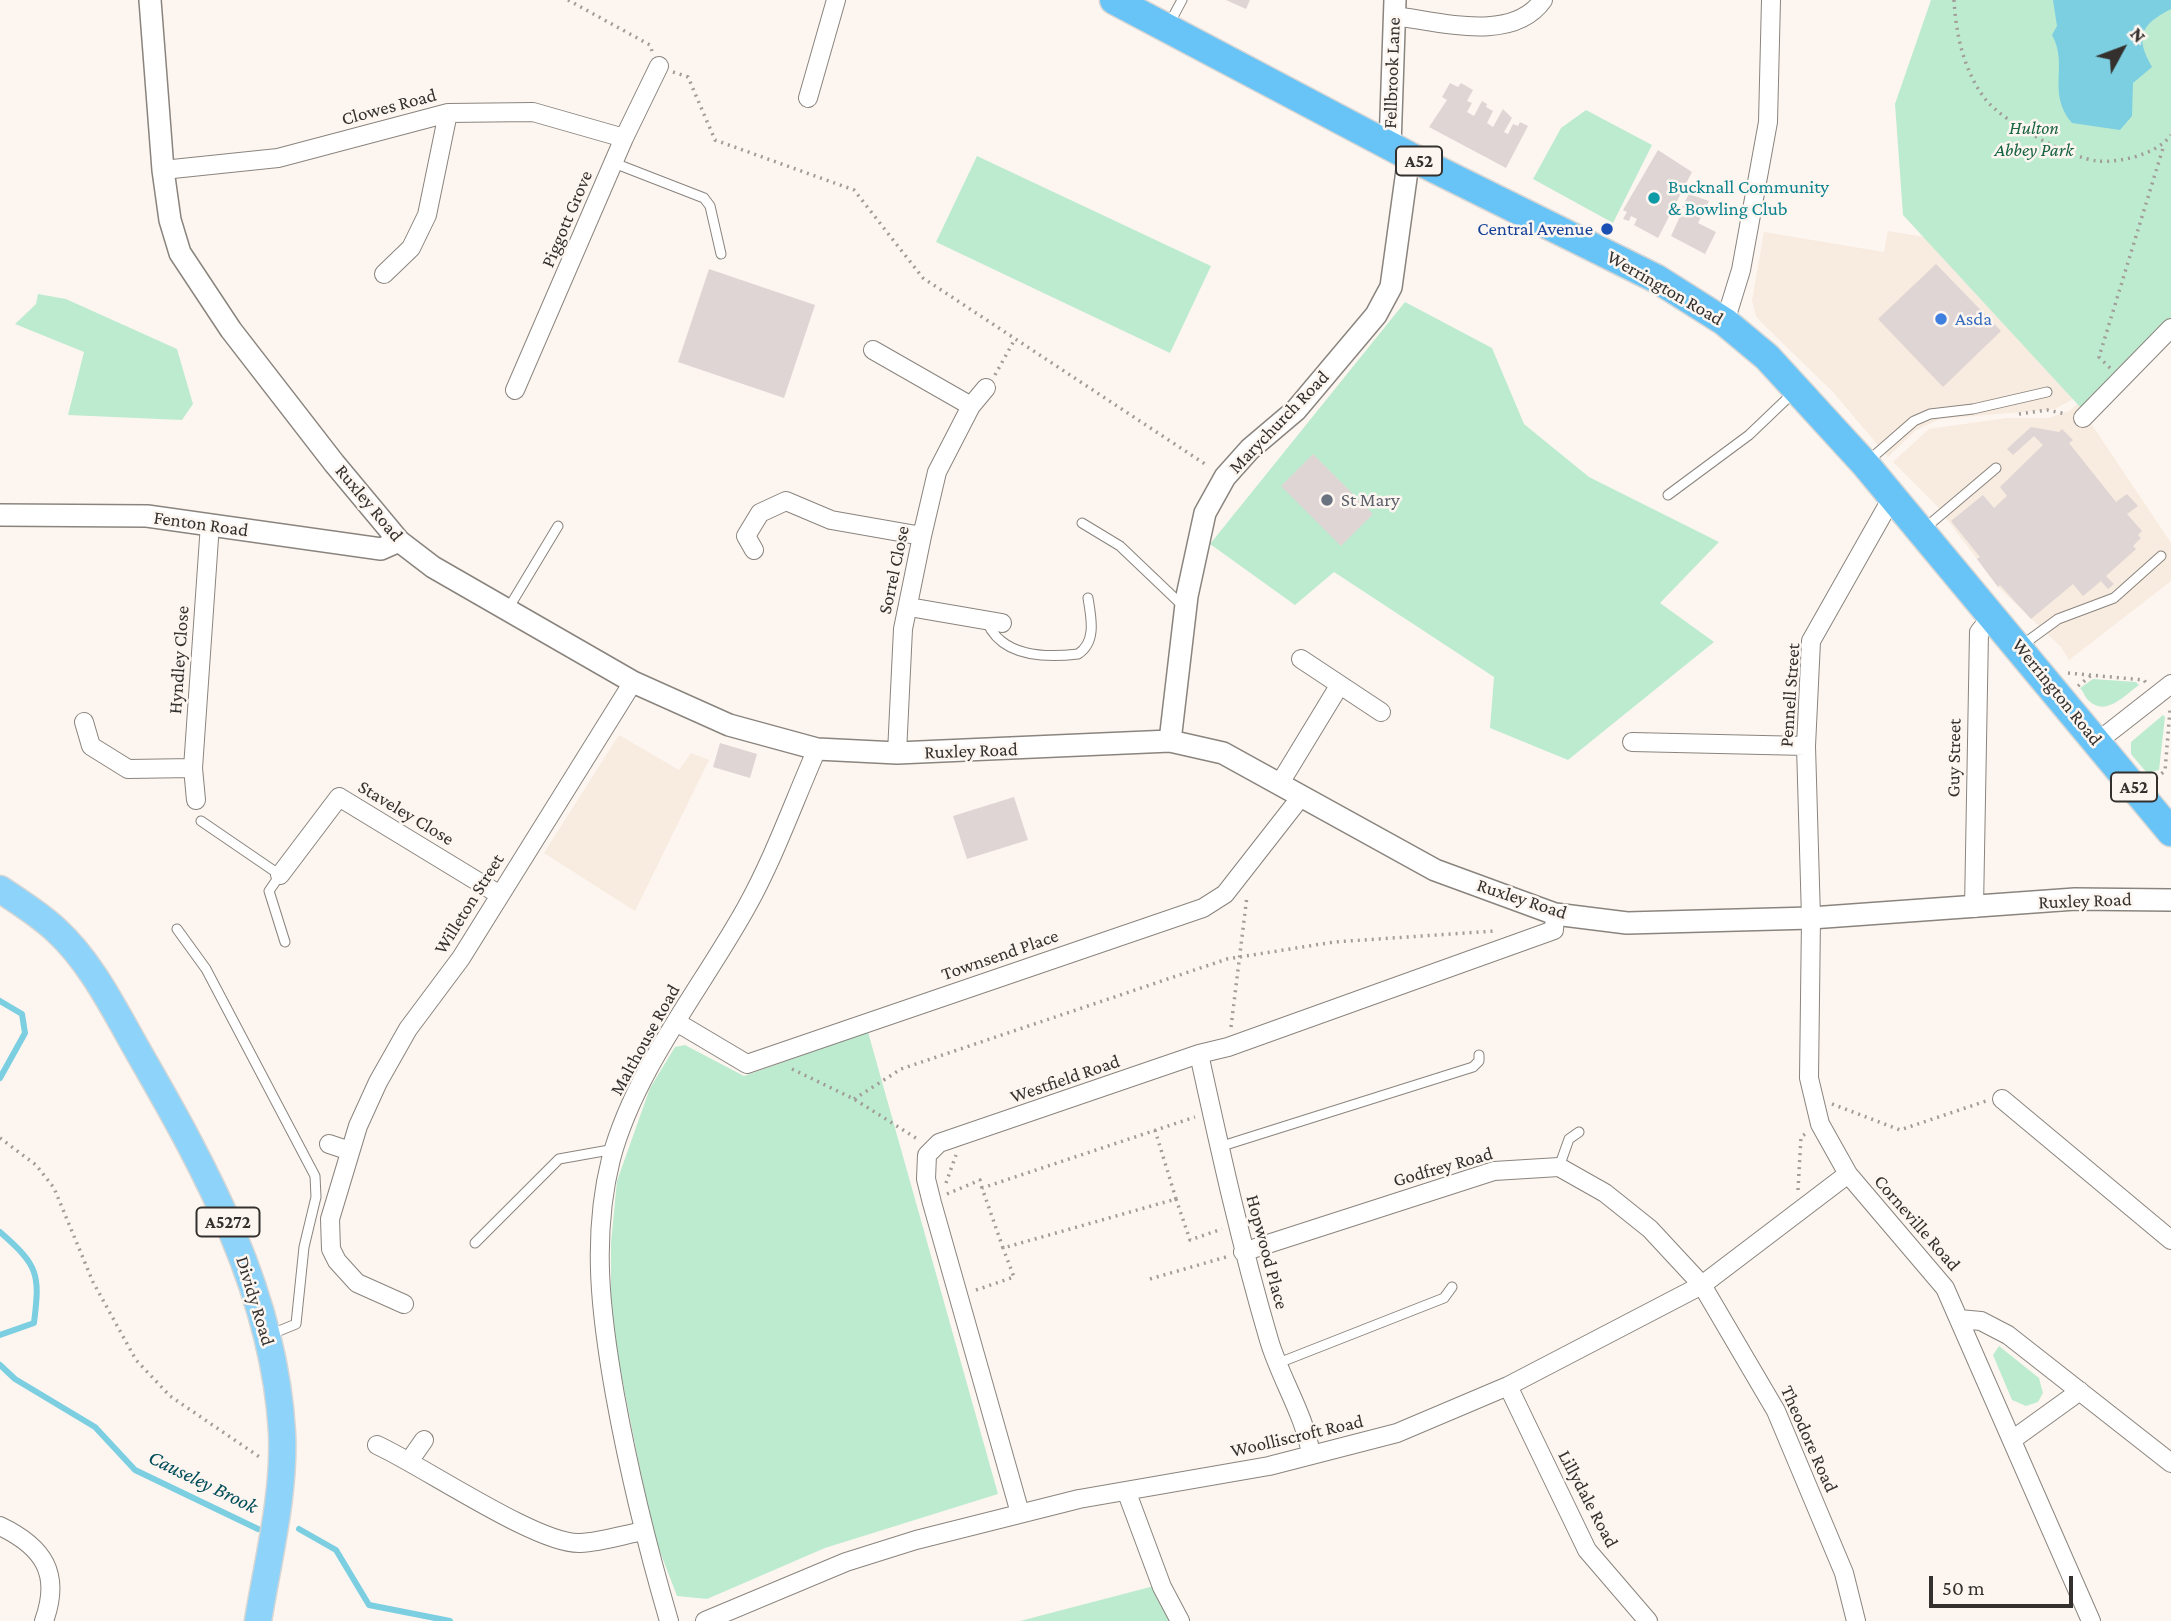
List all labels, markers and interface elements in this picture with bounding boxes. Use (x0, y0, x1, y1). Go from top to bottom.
north arrow (2087, 14, 2157, 84)
street label: Fellbrook Lane (1379, 17, 1405, 129)
text: N (2126, 23, 2150, 47)
street label: Clowes Road (339, 83, 439, 131)
park label: Hulton Abbey Park (1994, 117, 2074, 161)
road number: A52 (1396, 146, 1442, 176)
street label: Piggott Grove (536, 167, 598, 271)
place label: Bucknall Community & Bowling Club (1668, 176, 1829, 220)
marker: Bucknall Community & Bowling Club (1646, 190, 1662, 206)
place label: Central Avenue (1477, 218, 1593, 240)
marker: Central Avenue (1599, 221, 1615, 237)
street label: Werrington Road (1603, 245, 1727, 331)
place label: Asda (1955, 308, 1992, 330)
marker: Asda (1933, 311, 1949, 327)
street label: Marychurch Road (1224, 366, 1334, 478)
street label: Ruxley Road (330, 460, 408, 546)
place label: St Mary (1341, 489, 1400, 511)
marker: St Mary (1319, 492, 1335, 508)
street label: Fenton Road (152, 506, 250, 542)
street label: Sorrel Close (874, 524, 914, 616)
street label: Hyndley Close (164, 605, 194, 715)
street label: Werrington Road (2007, 634, 2107, 750)
street label: Pennell Street (1775, 642, 1805, 748)
street label: Guy Street (1942, 718, 1966, 798)
street label: Ruxley Road (924, 738, 1018, 764)
road number: A52 (2111, 772, 2157, 802)
street label: Staveley Close (354, 775, 458, 851)
street label: Willeton Street (429, 849, 509, 959)
street label: Ruxley Road (1474, 874, 1570, 924)
street label: Ruxley Road (2038, 888, 2132, 914)
street label: Townsend Place (938, 924, 1062, 986)
street label: Malthouse Road (605, 980, 685, 1100)
street label: Westfield Road (1007, 1050, 1123, 1108)
street label: Godfrey Road (1391, 1142, 1495, 1192)
street label: Corneville Road (1869, 1170, 1965, 1276)
street label: Hopwood Place (1241, 1192, 1293, 1312)
road number: A5272 (196, 1208, 260, 1237)
street label: Dividy Road (231, 1254, 279, 1348)
street label: Theodore Road (1775, 1382, 1843, 1496)
street label: Woolliscroft Road (1228, 1410, 1366, 1462)
water label: Causeley Brook (144, 1445, 262, 1519)
street label: Lillydale Road (1553, 1446, 1623, 1552)
scale bar (1933, 1562, 2076, 1606)
text: 50 m (1942, 1576, 1985, 1600)

